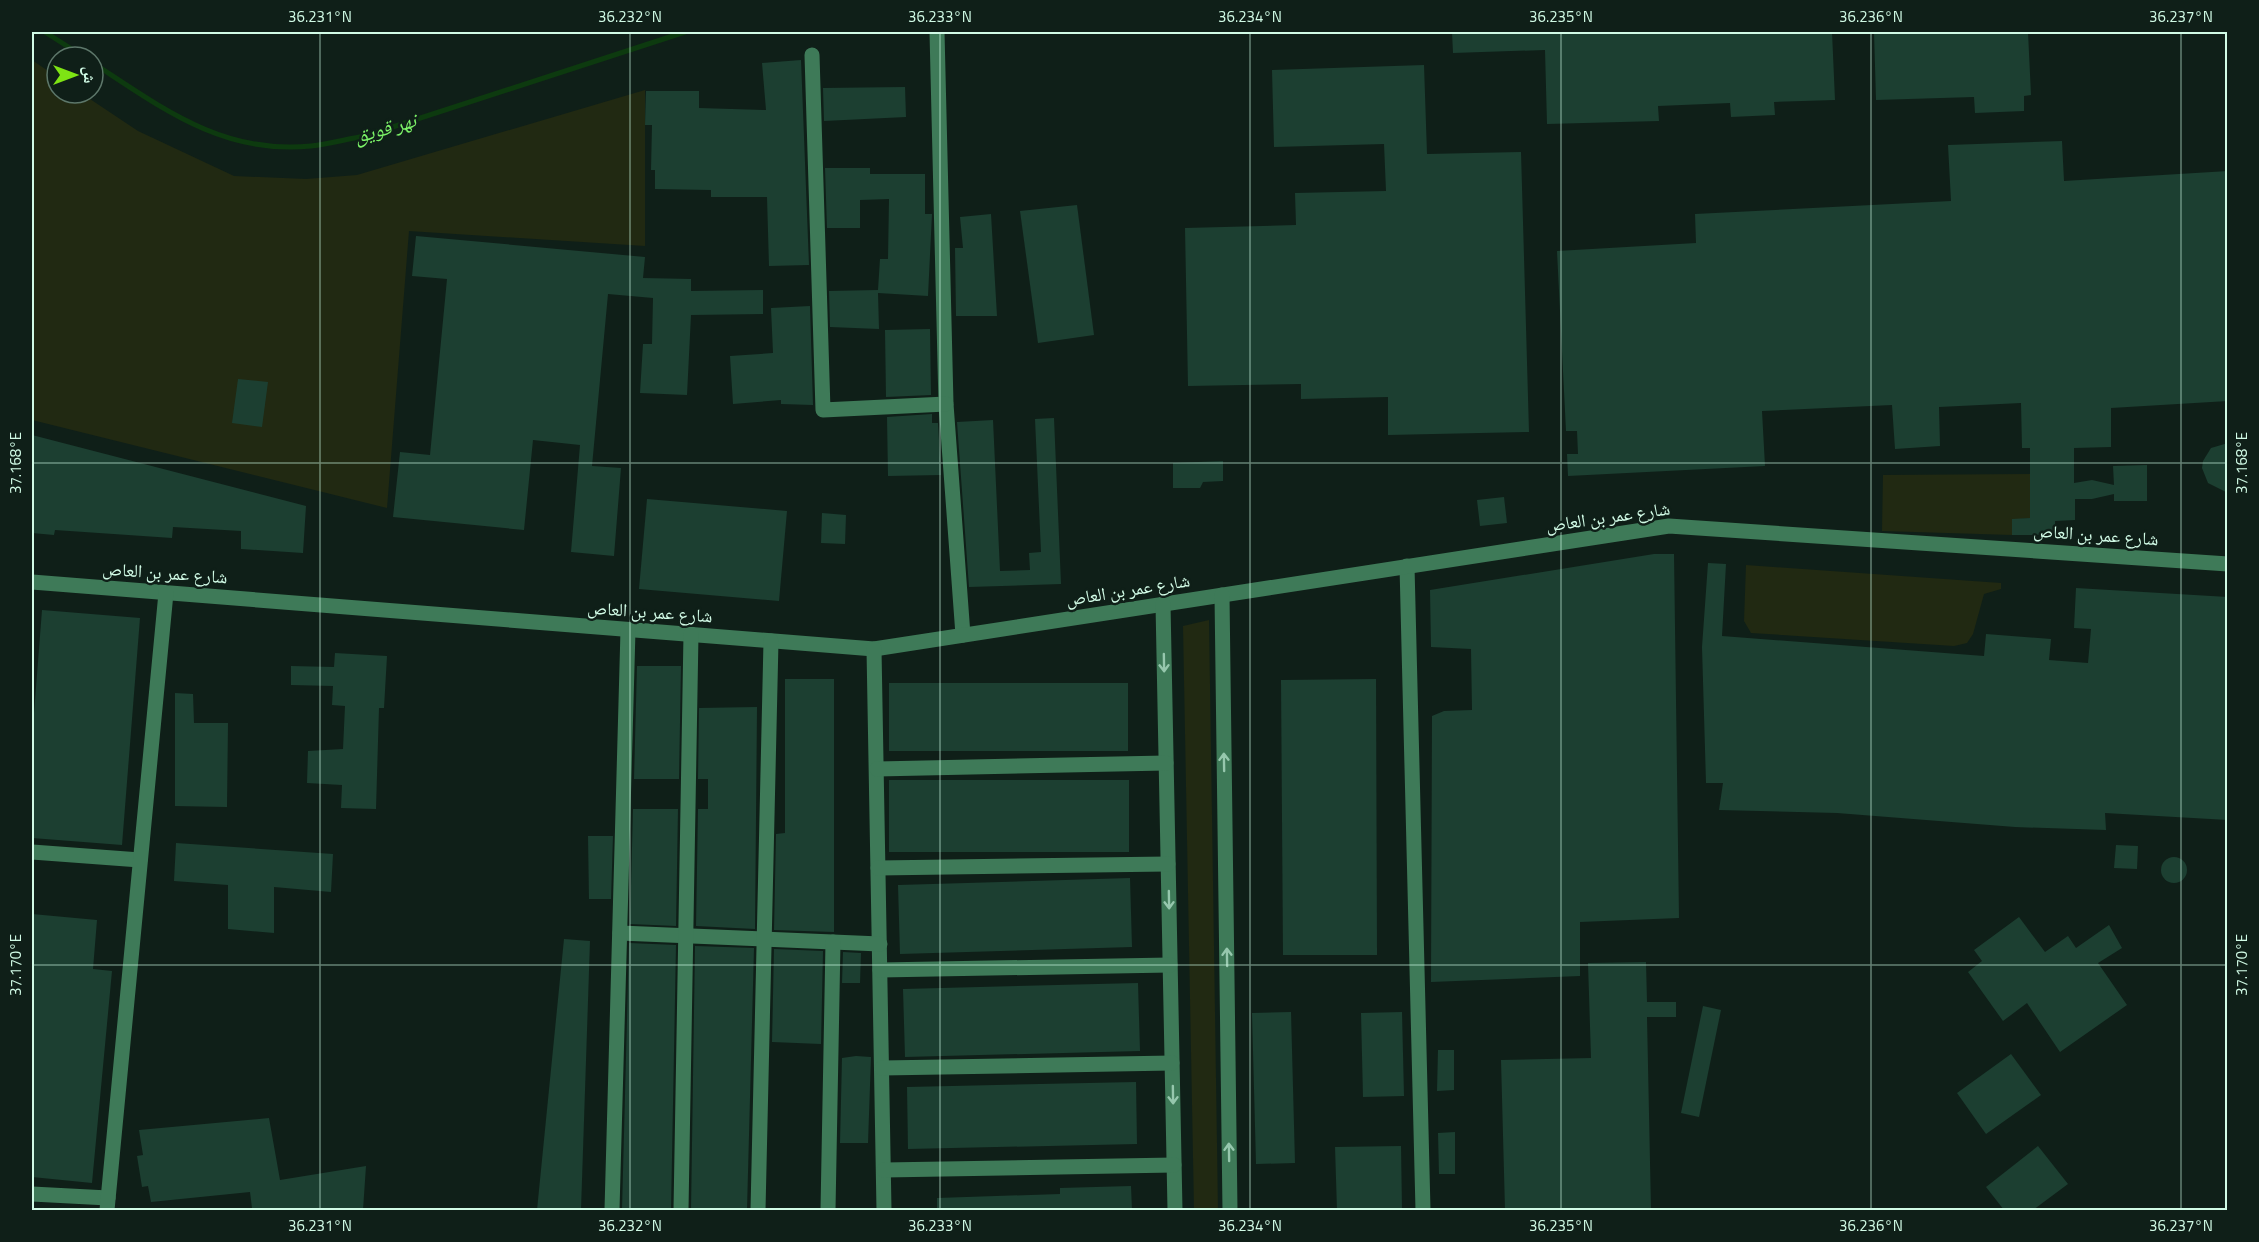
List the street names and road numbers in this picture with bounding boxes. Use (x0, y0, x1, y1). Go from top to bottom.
street label: شارع عمر بن العاص (1544, 494, 1672, 539)
street label: شارع عمر بن العاص (2033, 517, 2159, 552)
street label: شارع عمر بن العاص (102, 555, 228, 590)
street label: شارع عمر بن العاص (1064, 566, 1192, 613)
street label: شارع عمر بن العاص (587, 594, 713, 629)

